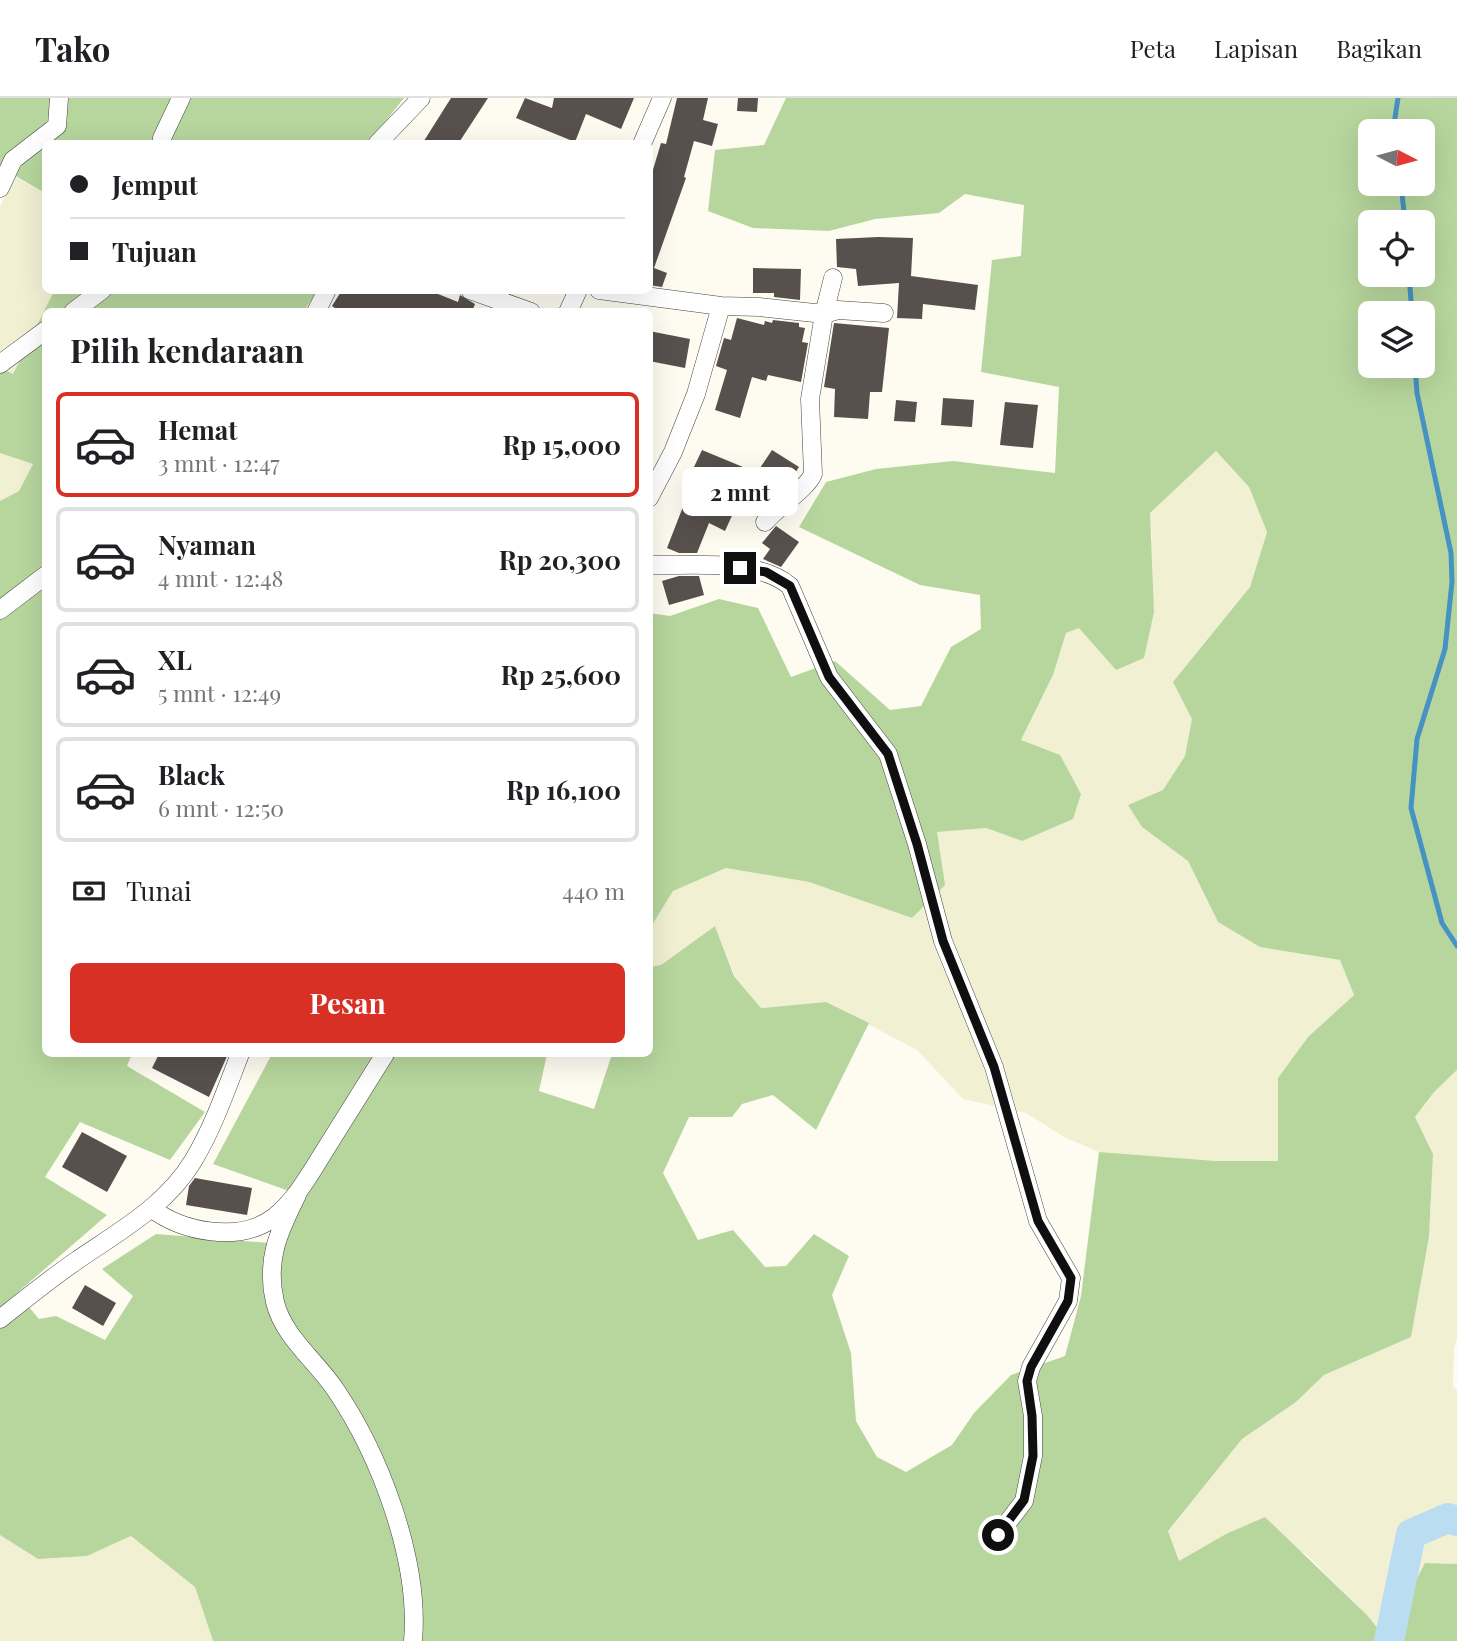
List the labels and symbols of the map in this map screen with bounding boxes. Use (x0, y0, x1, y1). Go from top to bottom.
north arrow (1358, 119, 1435, 196)
callout: 2 mnt (682, 466, 798, 516)
route end (724, 552, 756, 584)
route start (982, 1519, 1014, 1551)

